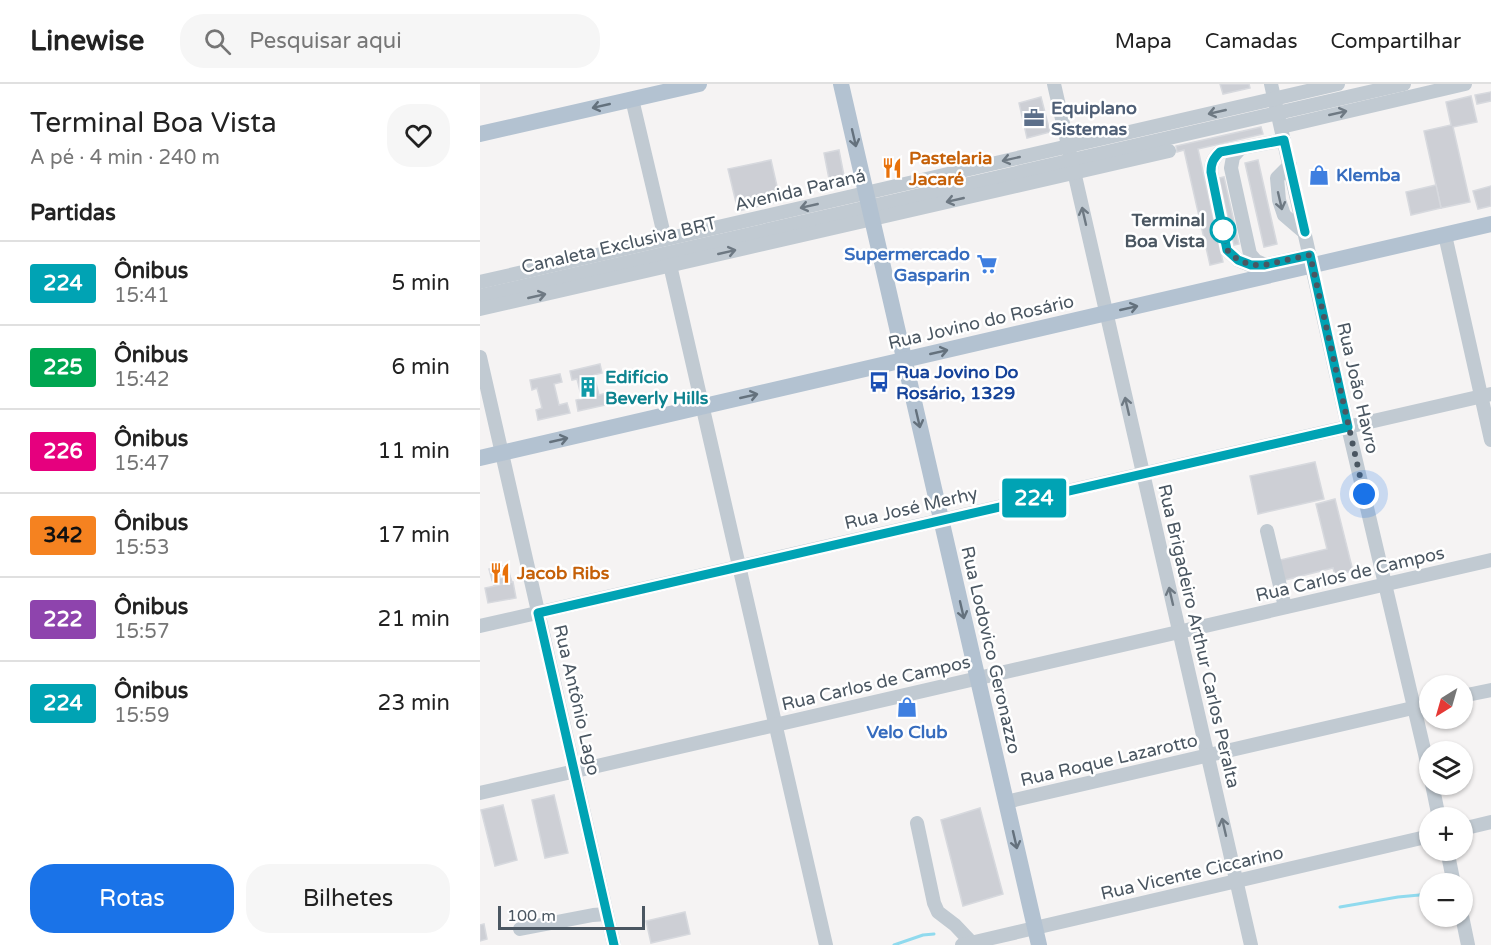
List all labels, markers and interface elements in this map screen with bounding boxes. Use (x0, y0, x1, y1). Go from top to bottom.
search box (180, 14, 600, 68)
text: Linewise (30, 24, 144, 58)
icon: search (201, 25, 234, 58)
text: Pesquisar aqui (249, 28, 402, 54)
text: Mapa (1115, 29, 1172, 54)
text: Camadas (1205, 29, 1297, 54)
text: Compartilhar (1330, 29, 1461, 54)
place label: Equiplano Sistemas (1051, 97, 1137, 140)
one-way arrow (592, 101, 611, 113)
button: heart (387, 104, 450, 167)
text: Terminal Boa Vista (30, 106, 277, 140)
office icon: Equiplano Sistemas (1022, 106, 1046, 130)
one-way arrow (1208, 106, 1227, 118)
one-way arrow (1328, 107, 1347, 119)
one-way arrow (848, 129, 860, 148)
text: A pé · 4 min · 240 m (30, 146, 220, 170)
place label: Pastelaria Jacaré (908, 147, 992, 190)
one-way arrow (1002, 154, 1021, 166)
restaurant icon: Pastelaria Jacaré (880, 156, 904, 180)
shop icon: Klemba (1307, 163, 1331, 187)
street label: Avenida Paraná (732, 164, 868, 216)
place label: Klemba (1336, 164, 1401, 186)
one-way arrow (1275, 192, 1287, 211)
one-way arrow (946, 194, 965, 206)
text: Partidas (30, 200, 116, 226)
one-way arrow (800, 201, 819, 212)
one-way arrow (1077, 206, 1089, 225)
place label: Terminal Boa Vista (1125, 209, 1205, 252)
street label: Canaleta Exclusiva BRT (519, 212, 719, 278)
marker: Terminal Boa Vista (1210, 217, 1236, 243)
place label: Supermercado Gasparin (844, 243, 970, 286)
one-way arrow (717, 246, 736, 257)
supermarket icon: Supermercado Gasparin (975, 252, 999, 276)
text: Ônibus (114, 258, 188, 284)
text: 5 min (391, 270, 450, 296)
text: 224 (43, 271, 83, 296)
text: 15:41 (114, 284, 169, 308)
one-way arrow (527, 290, 546, 301)
street label: Rua Jovino do Rosário (886, 290, 1076, 354)
one-way arrow (1119, 302, 1138, 314)
street label: Rua João Havro (1332, 320, 1384, 456)
text: Ônibus (114, 342, 188, 368)
one-way arrow (929, 346, 948, 357)
text: 6 min (391, 354, 450, 380)
text: 225 (43, 355, 83, 380)
place label: Rua Jovino Do Rosário, 1329 (896, 361, 1019, 404)
place label: Edifício Beverly Hills (605, 366, 709, 409)
text: 15:42 (114, 368, 169, 392)
bus stop icon: Rua Jovino Do Rosário, 1329 (867, 370, 891, 394)
building icon: Edifício Beverly Hills (576, 375, 600, 399)
one-way arrow (739, 390, 758, 401)
one-way arrow (1121, 396, 1133, 415)
one-way arrow (913, 409, 924, 429)
text: Ônibus (114, 426, 188, 452)
one-way arrow (549, 433, 568, 445)
text: 11 min (378, 438, 450, 464)
text: 226 (43, 439, 83, 464)
text: 15:47 (114, 452, 169, 476)
line badge: 224 (1000, 478, 1068, 518)
your location (1349, 479, 1379, 509)
street label: Rua José Merhy (842, 482, 980, 534)
street label: Rua Brigadeiro Arthur Carlos Peralta (1153, 482, 1245, 790)
text: 224 (1014, 486, 1054, 511)
text: Ônibus (114, 510, 188, 536)
text: 17 min (378, 522, 450, 548)
text: 342 (43, 523, 83, 548)
text: 15:53 (114, 536, 169, 560)
street label: Rua Carlos de Campos (1253, 542, 1447, 606)
street label: Rua Lodovico Geronazzo (956, 544, 1026, 756)
restaurant icon: Jacob Ribs (488, 561, 512, 585)
place label: Jacob Ribs (516, 562, 610, 584)
one-way arrow (1165, 586, 1176, 606)
text: Ônibus (114, 594, 188, 620)
one-way arrow (956, 600, 968, 619)
text: 21 min (378, 606, 450, 632)
text: 222 (43, 607, 83, 632)
text: 15:57 (114, 620, 169, 644)
street label: Rua Antônio Lago (549, 622, 605, 778)
street label: Rua Carlos de Campos (779, 651, 973, 715)
north arrow (1419, 675, 1473, 729)
map controls (1419, 675, 1473, 927)
text: Ônibus (114, 678, 188, 704)
text: 23 min (378, 690, 450, 716)
text: 224 (43, 691, 83, 716)
shop icon: Velo Club (895, 695, 919, 719)
text: 15:59 (114, 704, 169, 728)
place label: Velo Club (866, 721, 948, 743)
street label: Rua Roque Lazarotto (1018, 729, 1200, 791)
button: layers (1419, 741, 1473, 795)
button: + (1419, 807, 1473, 861)
one-way arrow (1218, 817, 1229, 837)
one-way arrow (1009, 831, 1021, 850)
street label: Rua Vicente Ciccarino (1098, 841, 1286, 905)
button: Rotas (30, 864, 234, 933)
button: Bilhetes (246, 864, 450, 933)
button: − (1419, 873, 1473, 927)
scale bar (498, 903, 645, 930)
text: 100 m (507, 906, 556, 926)

